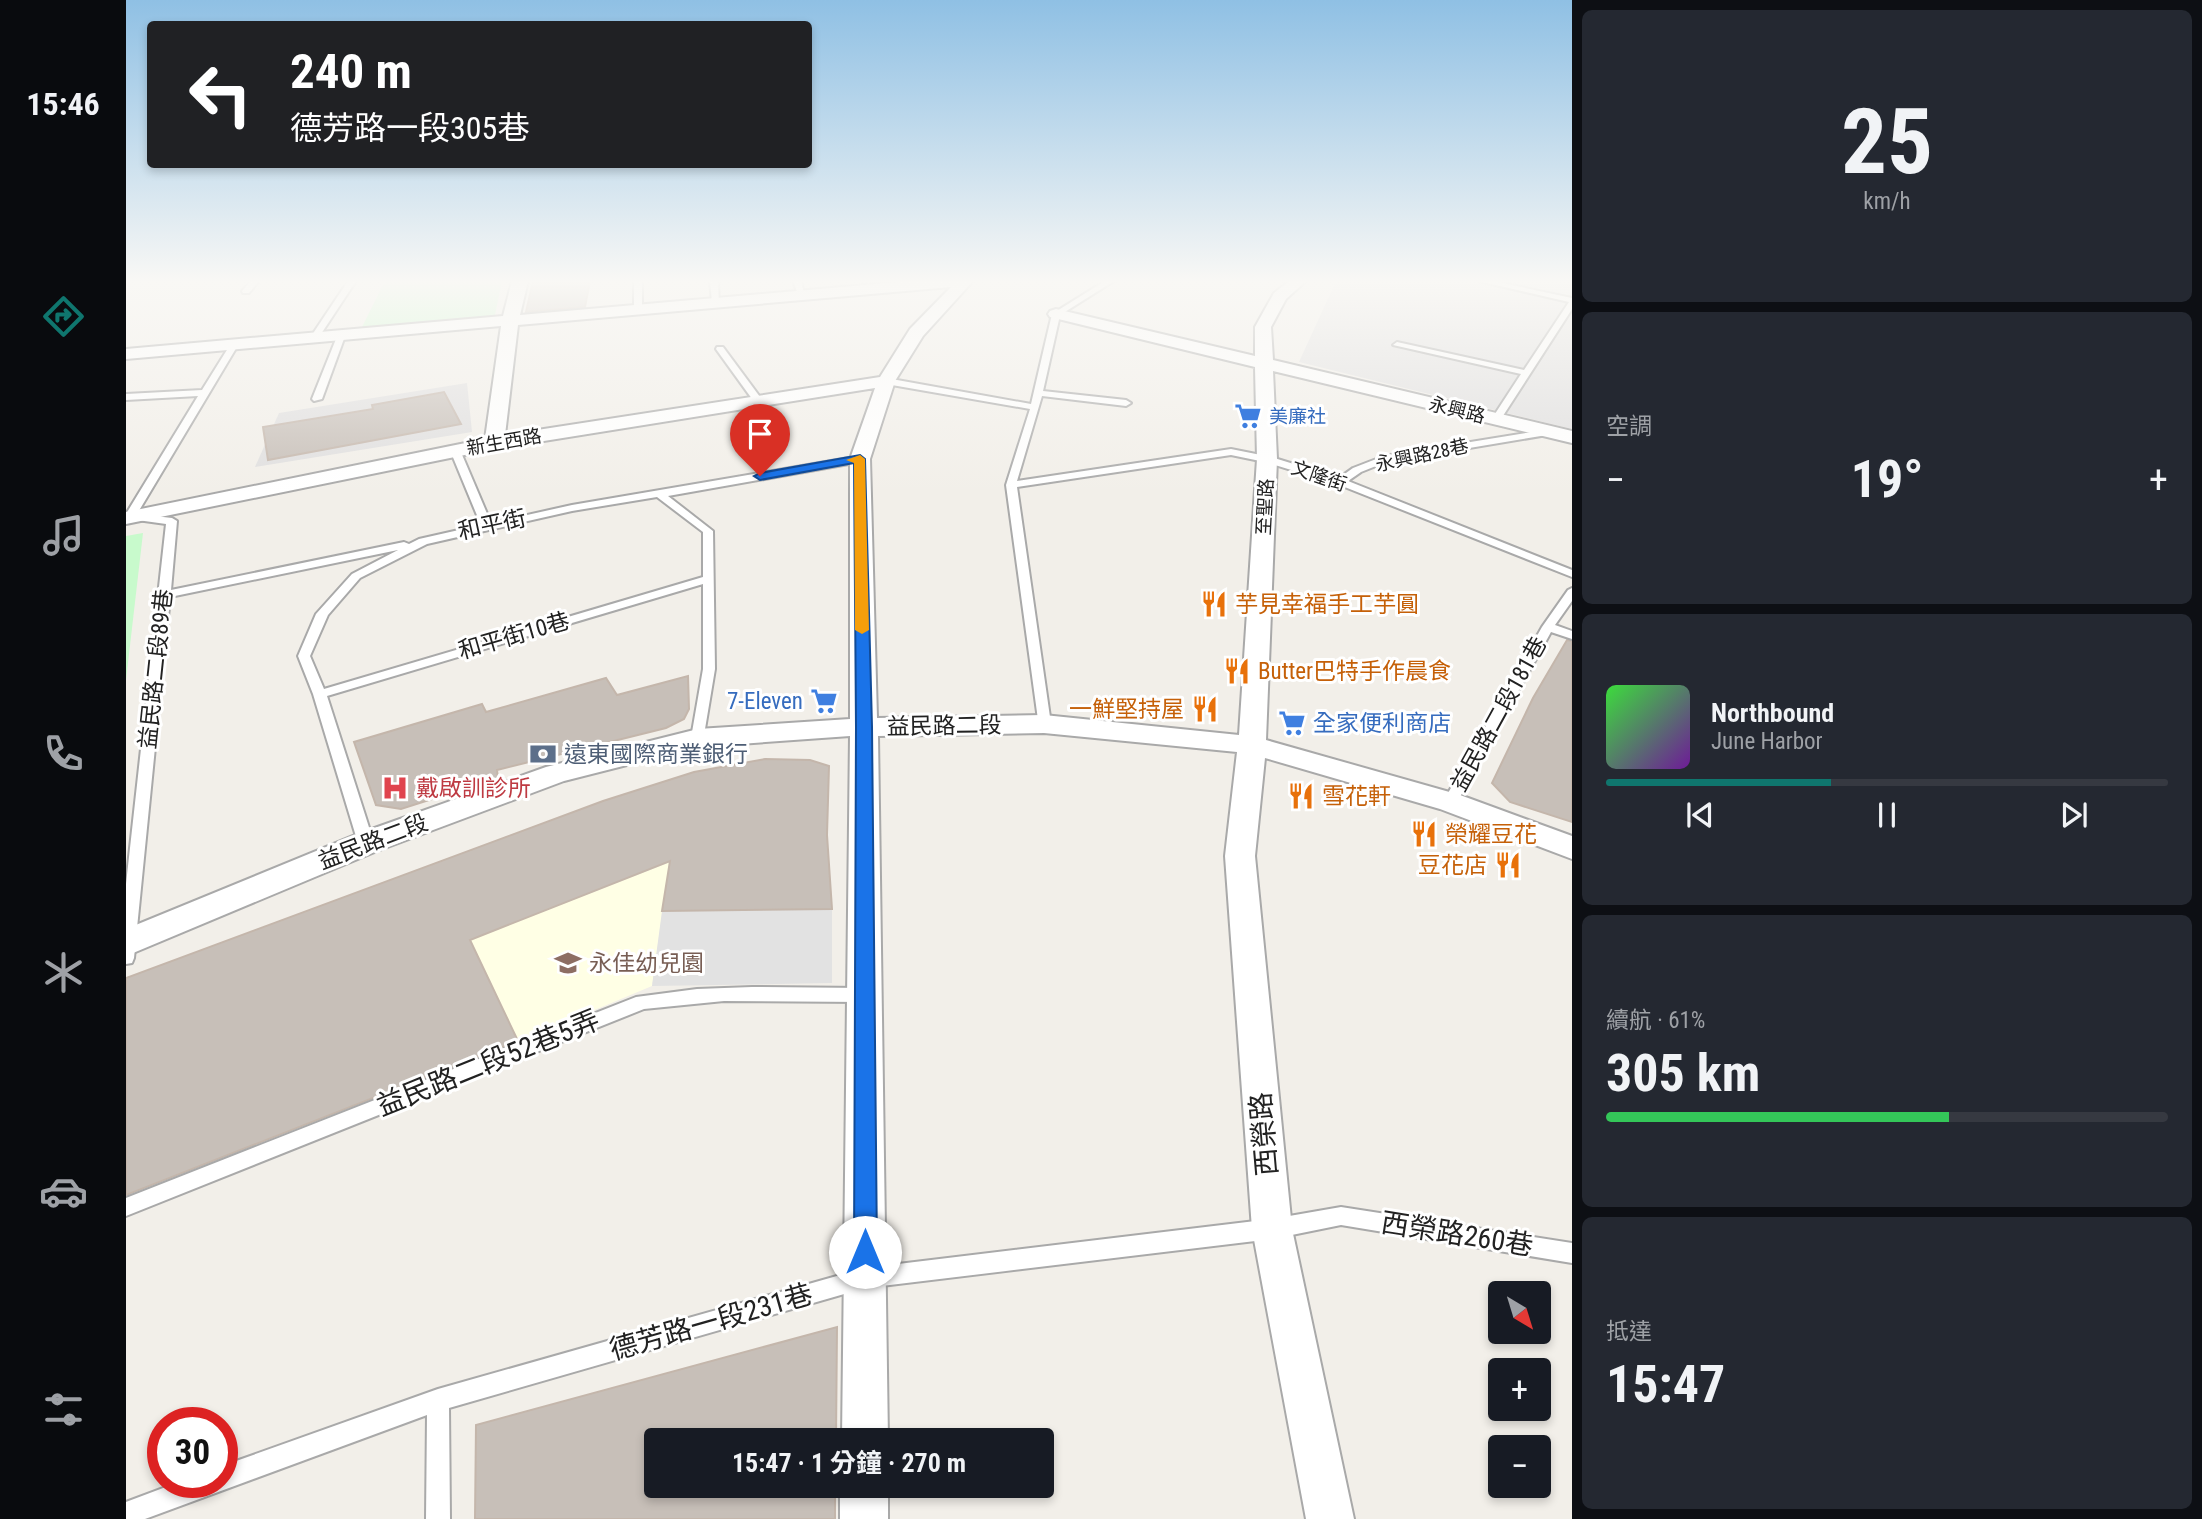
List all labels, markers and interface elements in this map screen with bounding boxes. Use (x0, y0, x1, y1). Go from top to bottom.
text: 240 m (290, 43, 412, 100)
icon: left (175, 49, 266, 140)
text: 15:46 (26, 85, 100, 123)
text: 25 (1841, 89, 1933, 195)
text: 德芳路一段305巷 (290, 109, 529, 147)
text: km/h (1863, 188, 1911, 215)
icon: directions (39, 292, 88, 341)
street label: 永興路 (1427, 392, 1487, 428)
supermarket icon: 美廉社 (1233, 401, 1263, 431)
pin (730, 404, 790, 476)
place label: 美廉社 (1269, 405, 1326, 428)
text: 空調 (1606, 413, 1652, 440)
icon: arrive (741, 415, 779, 453)
street label: 新生西路 (465, 424, 543, 460)
street label: 永興路28巷 (1373, 434, 1471, 476)
text: 19° (1851, 449, 1923, 510)
street label: 文隆街 (1288, 456, 1350, 496)
text: − (1606, 458, 1625, 502)
text: + (2149, 458, 2168, 502)
street label: 至聖路 (1252, 478, 1278, 536)
street label: 和平街 (455, 505, 529, 545)
icon: music (39, 511, 88, 560)
street label: 益民路二段89巷 (134, 588, 178, 750)
restaurant icon: 芋見幸福手工芋圓 (1199, 589, 1229, 619)
place label: 芋見幸福手工芋圓 (1235, 591, 1419, 618)
street label: 和平街10巷 (455, 607, 573, 665)
street label: 益民路二段181巷 (1445, 632, 1553, 796)
restaurant icon: Butter巴特手作晨食 (1222, 656, 1252, 686)
place label: Butter巴特手作晨食 (1258, 658, 1451, 685)
supermarket icon: 7-Eleven (809, 686, 839, 716)
place label: 7-Eleven (727, 688, 803, 715)
restaurant icon: 一鮮堅持屋 (1190, 694, 1220, 724)
place label: 一鮮堅持屋 (1069, 696, 1184, 723)
text: Northbound (1711, 698, 1834, 728)
supermarket icon: 全家便利商店 (1277, 708, 1307, 738)
place label: 全家便利商店 (1313, 710, 1451, 737)
street label: 益民路二段 (886, 711, 1002, 741)
text: June Harbor (1711, 728, 1823, 755)
icon: phone (39, 729, 88, 778)
bank icon: 遠東國際商業銀行 (528, 739, 558, 769)
place label: 遠東國際商業銀行 (564, 741, 748, 768)
hospital icon: 戴啟訓診所 (380, 773, 410, 803)
place label: 戴啟訓診所 (416, 775, 531, 802)
restaurant icon: 雪花軒 (1286, 781, 1316, 811)
place label: 雪花軒 (1322, 783, 1391, 810)
icon: previous (1681, 796, 1719, 834)
icon: pause (1868, 796, 1906, 834)
icon: next (2055, 796, 2093, 834)
street label: 益民路二段 (314, 809, 432, 875)
restaurant icon: 榮耀豆花 (1409, 819, 1439, 849)
place label: 榮耀豆花 (1445, 821, 1537, 848)
restaurant icon: 豆花店 (1493, 850, 1523, 880)
place label: 豆花店 (1418, 852, 1487, 879)
icon: climate (39, 948, 88, 997)
school or university icon: 永佳幼兒園 (553, 948, 583, 978)
place label: 永佳幼兒園 (589, 950, 704, 977)
street label: 益民路二段52巷5弄 (372, 1003, 604, 1123)
text: 續航 · 61% (1606, 1007, 1705, 1034)
text: 305 km (1606, 1043, 1760, 1104)
street label: 西榮路 (1244, 1091, 1284, 1177)
icon: car (39, 1167, 88, 1216)
street label: 西榮路260巷 (1379, 1206, 1535, 1262)
position arrow (828, 1215, 902, 1289)
street label: 德芳路一段231巷 (606, 1277, 816, 1367)
north arrow (1488, 1281, 1550, 1344)
map controls (1488, 1281, 1551, 1498)
text: 抵達 (1606, 1318, 1652, 1345)
text: 15:47 (1606, 1354, 1725, 1415)
button: + (1488, 1358, 1551, 1421)
icon: filters (39, 1385, 88, 1434)
speed limit sign: 30 (147, 1407, 238, 1498)
button: − (1488, 1435, 1551, 1498)
text: 15:47 · 1 分鐘 · 270 m (732, 1448, 966, 1478)

